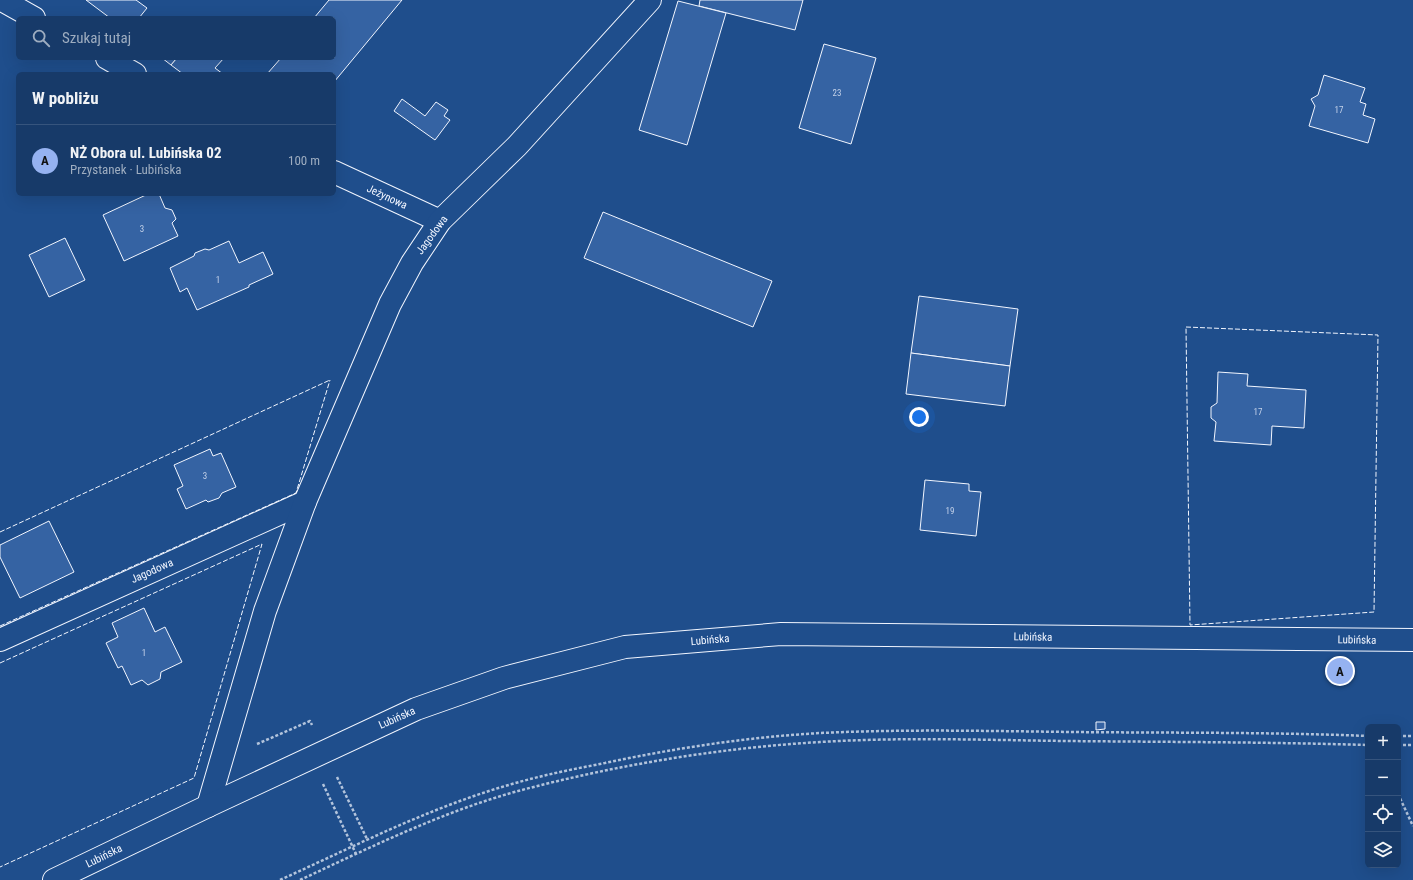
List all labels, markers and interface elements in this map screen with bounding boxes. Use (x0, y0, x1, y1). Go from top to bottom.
search box (16, 16, 336, 60)
icon: search (30, 27, 52, 49)
text: Szukaj tutaj (62, 29, 131, 47)
text: W pobliżu (32, 88, 99, 108)
house number: 23 (833, 88, 841, 98)
house number: 17 (1335, 105, 1344, 115)
text: NŻ Obora ul. Lubińska 02 (70, 144, 221, 162)
text: A (41, 153, 49, 168)
text: 100 m (288, 153, 320, 168)
text: Przystanek · Lubińska (70, 162, 182, 177)
street label: Jeżynowa (365, 182, 409, 212)
street label: Jagodowa (414, 213, 450, 257)
house number: 3 (140, 224, 144, 234)
house number: 1 (216, 275, 220, 285)
your location (909, 407, 929, 427)
house number: 17 (1254, 407, 1263, 417)
house number: 3 (203, 471, 207, 481)
house number: 19 (946, 506, 954, 516)
street label: Jagodowa (129, 556, 175, 586)
street label: Lubińska (1013, 630, 1053, 644)
street label: Lubińska (690, 632, 730, 648)
street label: Lubińska (1337, 633, 1377, 647)
house number: 1 (142, 648, 146, 658)
pin: A (1327, 656, 1353, 686)
street label: Lubińska (377, 704, 417, 732)
map controls (1365, 724, 1401, 868)
button: + (1365, 724, 1401, 760)
button: − (1365, 760, 1401, 796)
button: locate (1365, 796, 1401, 832)
button: layers (1365, 832, 1401, 868)
street label: Lubińska (84, 842, 124, 870)

